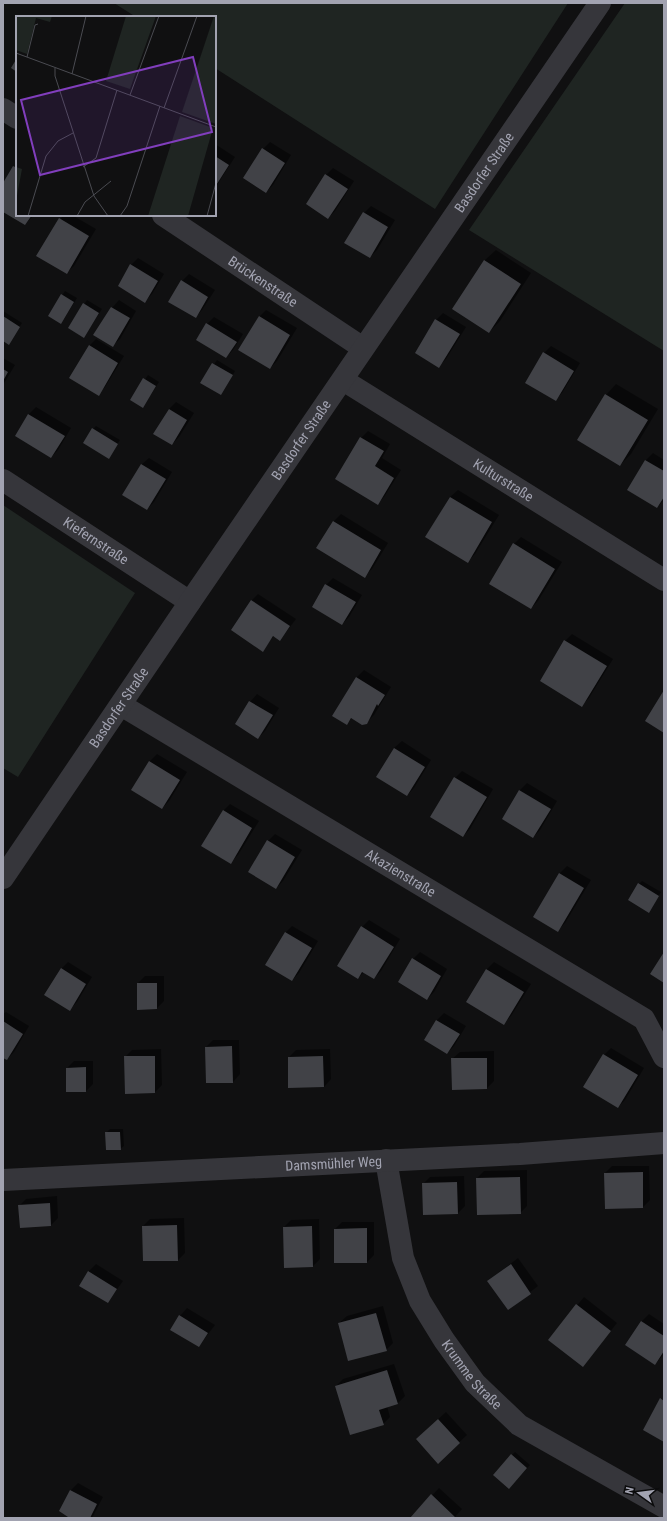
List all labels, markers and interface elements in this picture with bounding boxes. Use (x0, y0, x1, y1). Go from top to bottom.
inset map (16, 16, 216, 216)
street label: Basdorfer Straße (451, 129, 517, 215)
street label: Brückenstraße (225, 253, 301, 310)
street label: Basdorfer Straße (268, 396, 334, 483)
street label: Kulturstraße (470, 455, 537, 505)
street label: Kiefernstraße (60, 514, 132, 568)
street label: Basdorfer Straße (86, 664, 152, 751)
street label: Akazienstraße (363, 846, 439, 900)
street label: Damsmühler Weg (285, 1153, 382, 1174)
street label: Krumme Straße (439, 1337, 506, 1413)
north arrow (619, 1473, 659, 1513)
text: N (623, 1486, 637, 1496)

